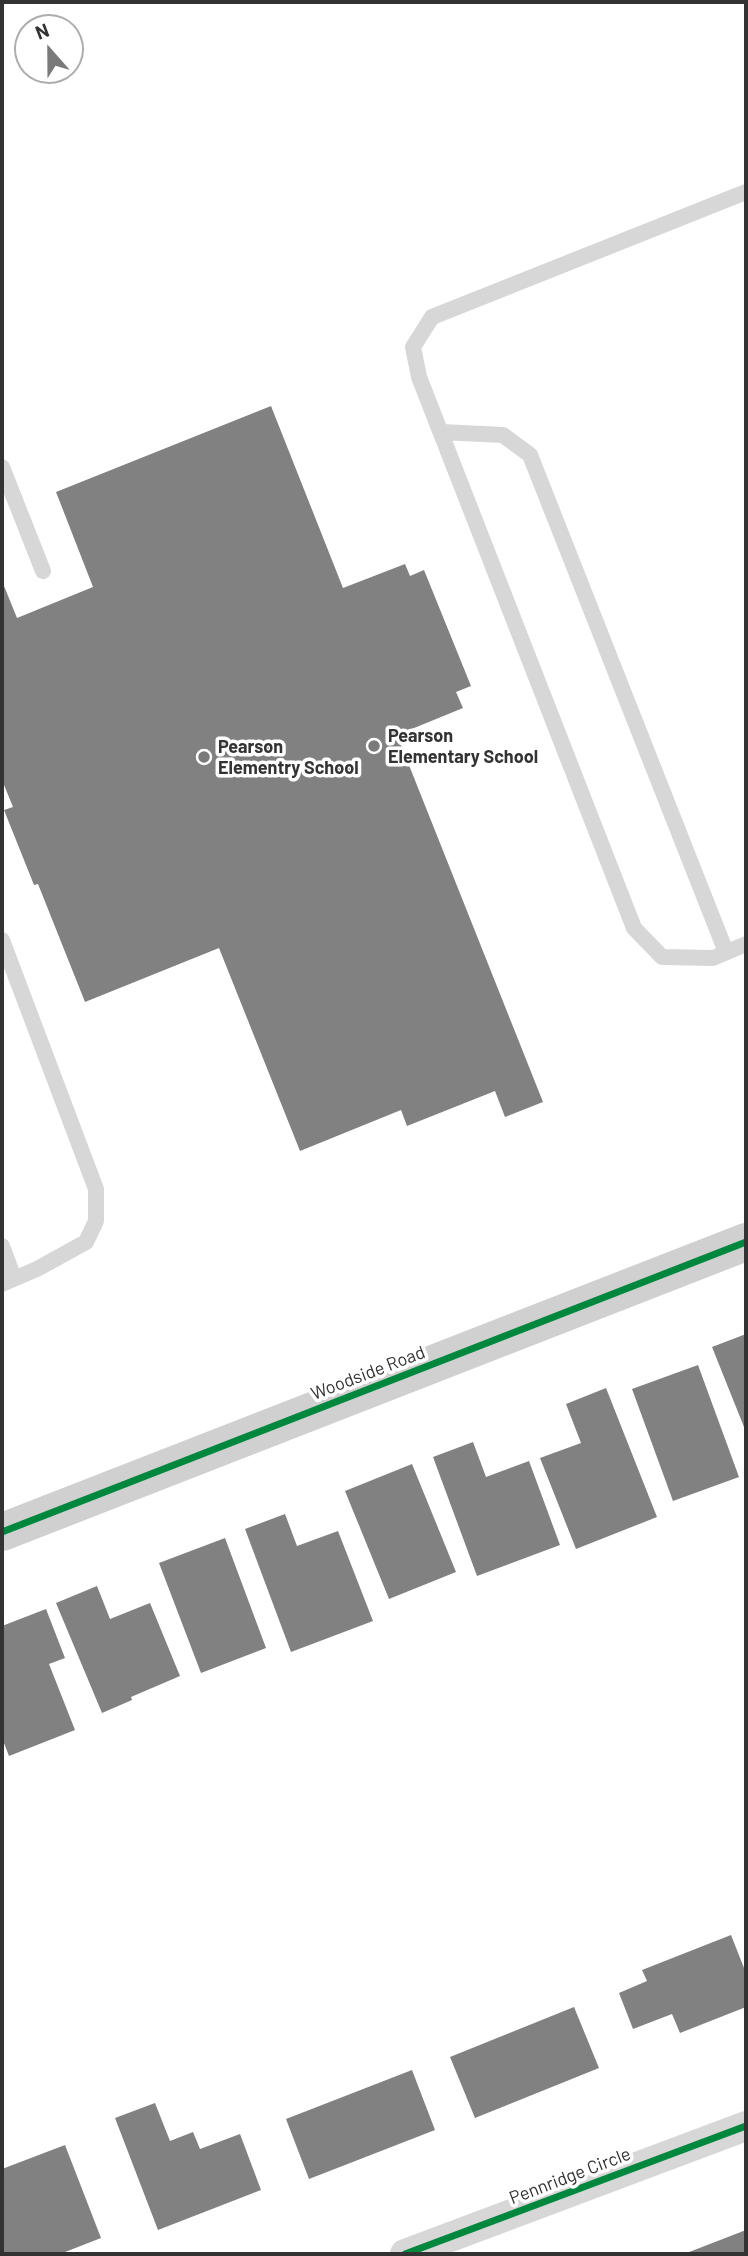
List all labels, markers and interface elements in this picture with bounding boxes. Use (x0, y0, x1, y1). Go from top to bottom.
north arrow (14, 14, 84, 84)
text: N (32, 18, 52, 44)
place label: Pearson Elementary School (388, 725, 538, 768)
place label: Pearson Elementry School (218, 736, 359, 778)
marker: Pearson Elementary School (366, 738, 382, 754)
marker: Pearson Elementry School (196, 749, 212, 765)
street label: Woodside Road (308, 1341, 428, 1405)
street label: Pennridge Circle (506, 2143, 634, 2209)

